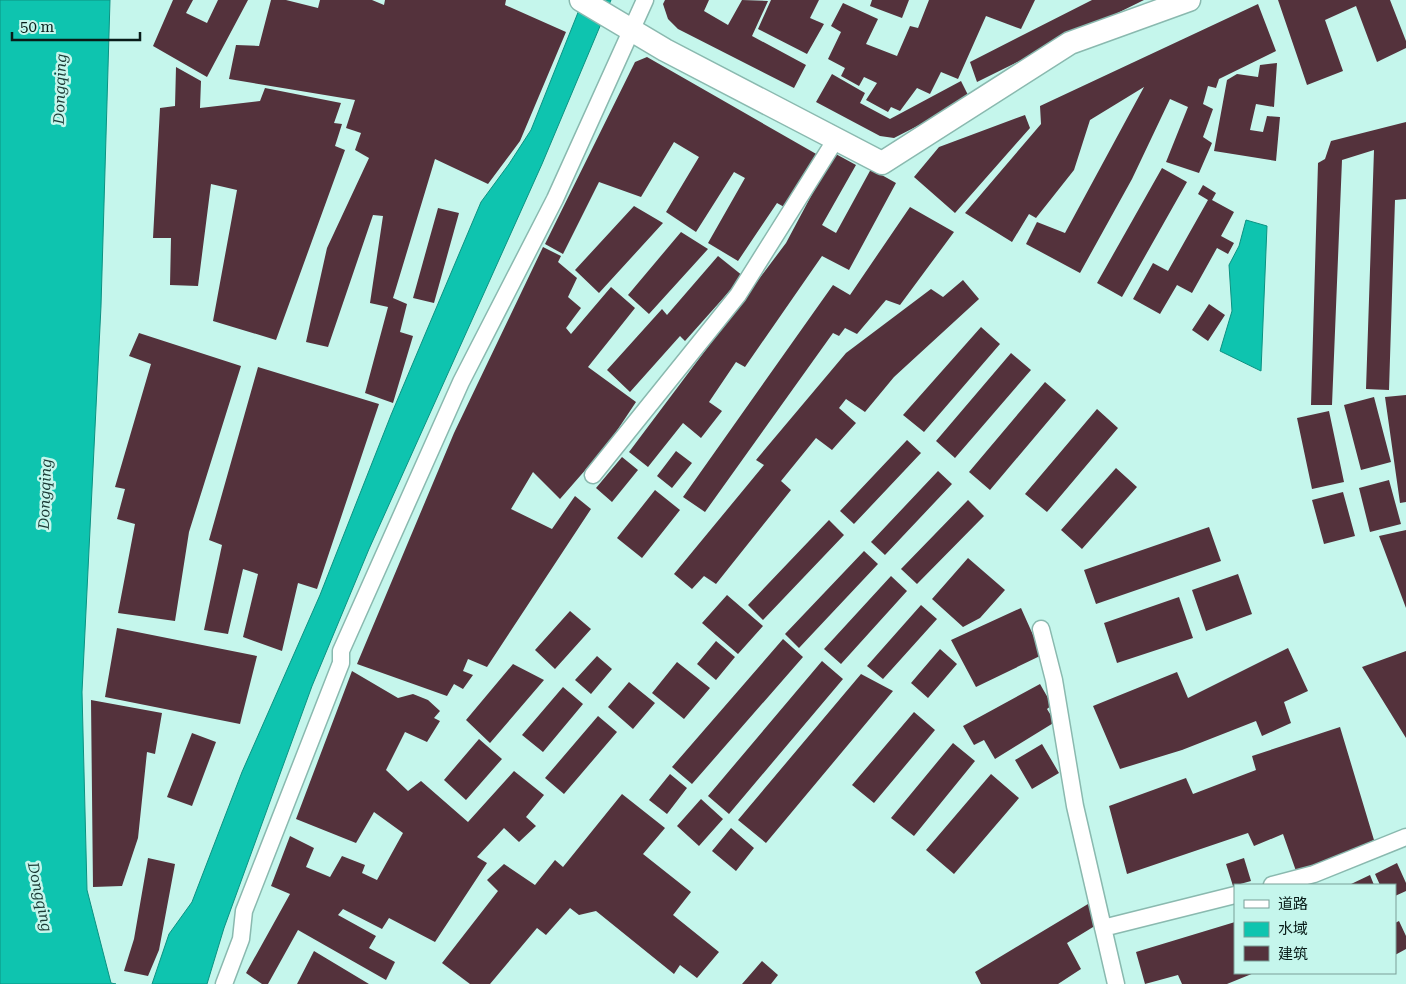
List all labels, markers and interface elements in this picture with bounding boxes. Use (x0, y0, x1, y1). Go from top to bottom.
scale bar (12, 10, 140, 42)
text: 50 m (20, 18, 55, 36)
water label: Dongqing (50, 53, 70, 126)
water label: Dongqing (35, 458, 55, 531)
water label: Dongqing (24, 860, 56, 933)
legend (1234, 884, 1396, 974)
text: 道路 (1278, 895, 1308, 913)
text: 水域 (1278, 920, 1308, 938)
text: 建筑 (1278, 945, 1308, 963)

